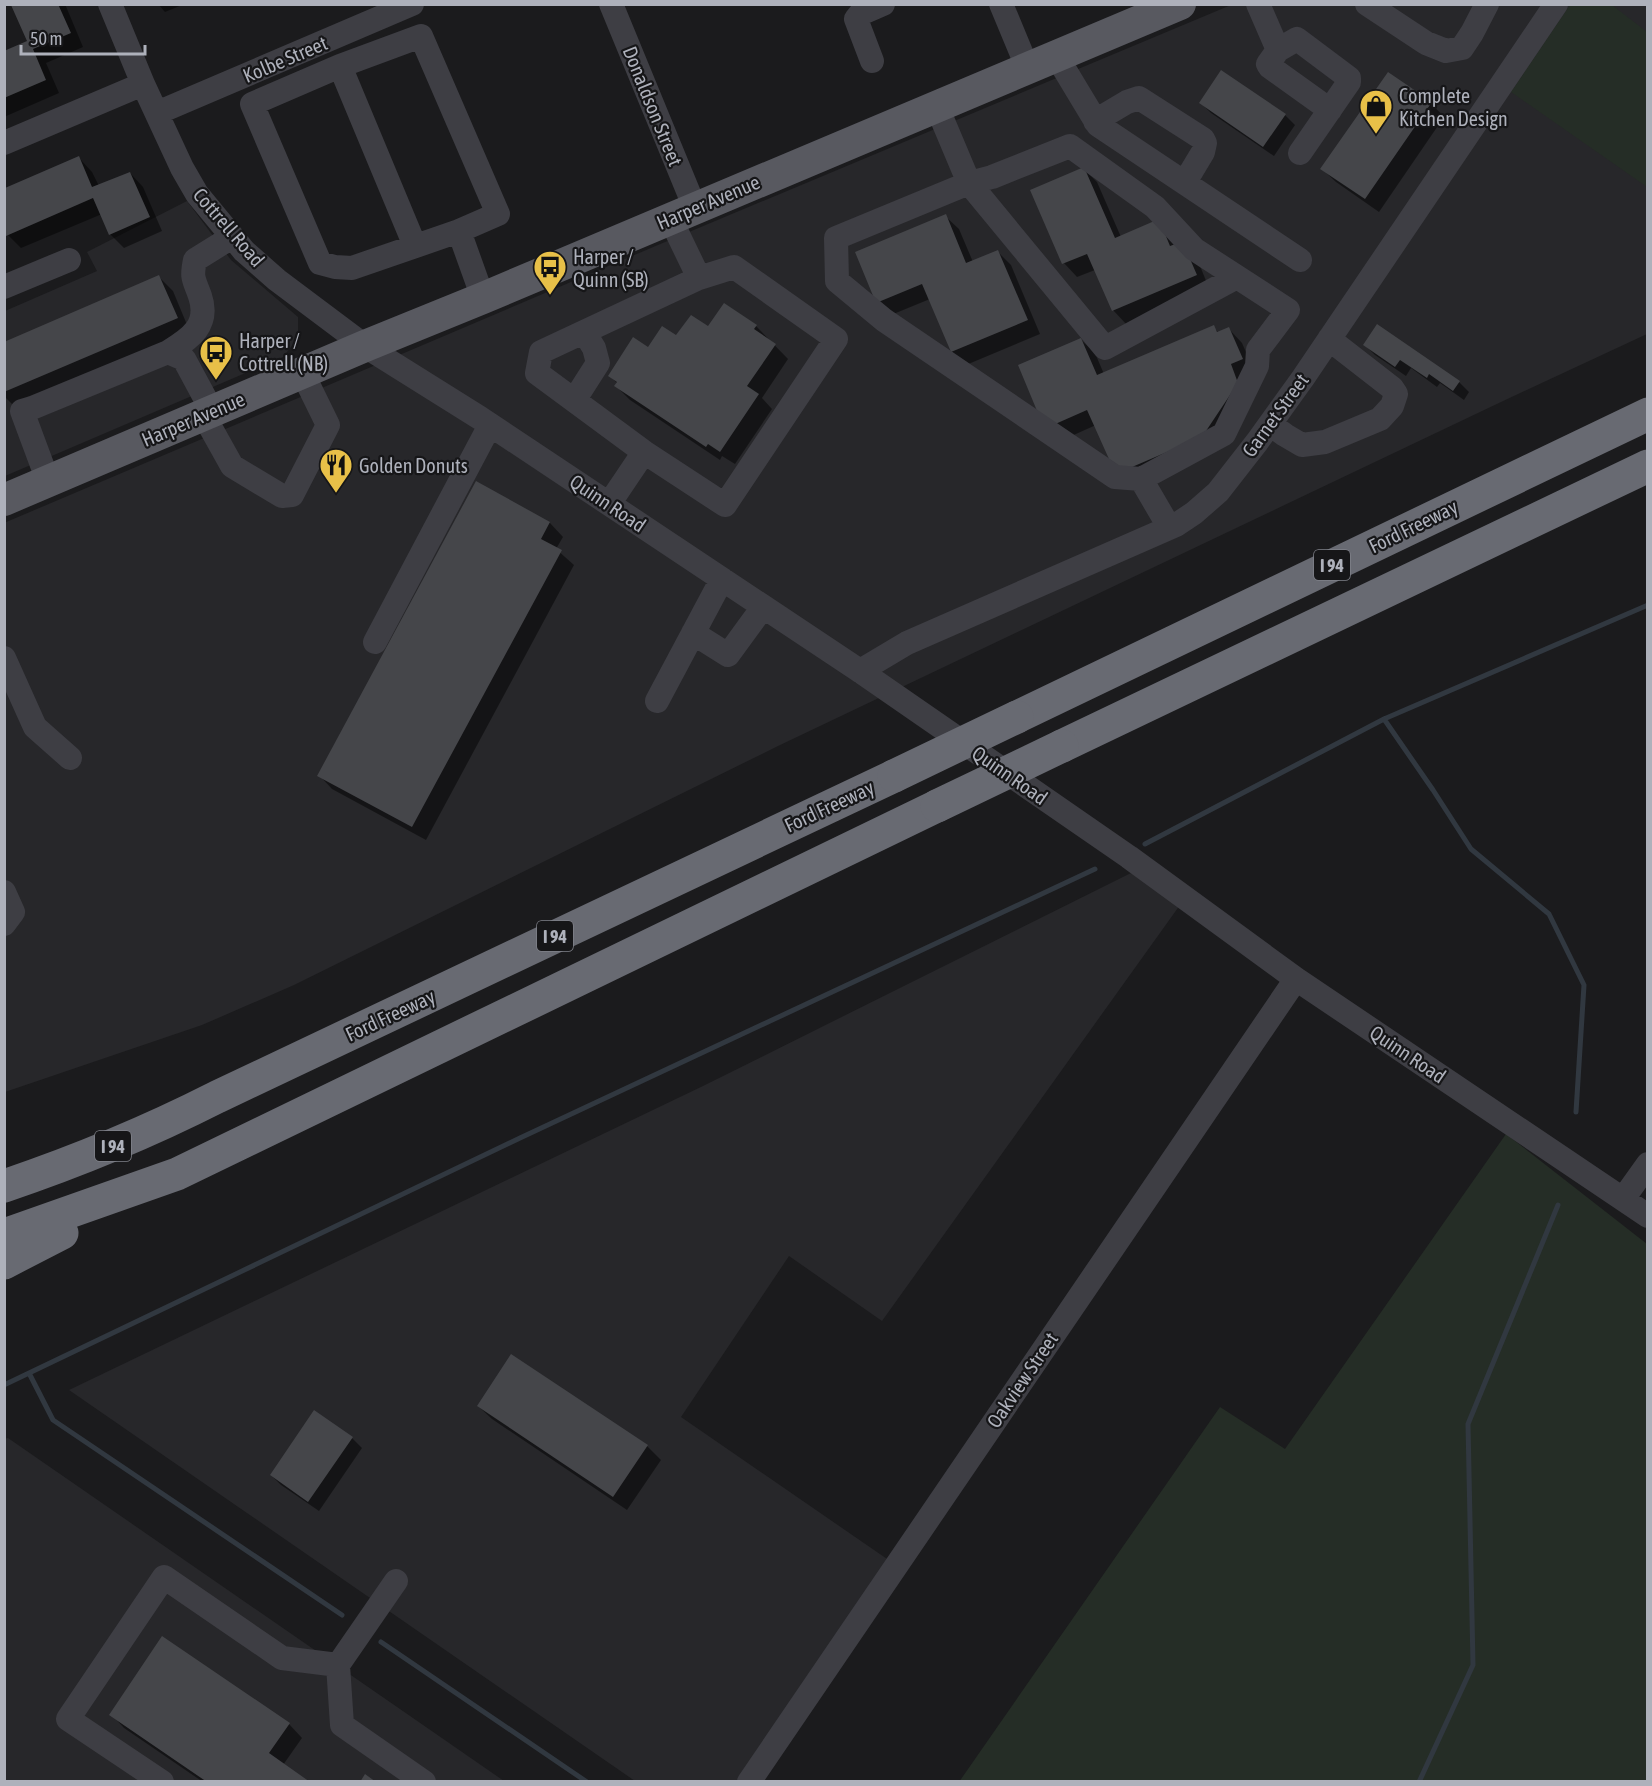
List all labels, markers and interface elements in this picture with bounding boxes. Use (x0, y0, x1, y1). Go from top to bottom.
scale bar (21, 18, 146, 56)
text: 50 m (30, 28, 62, 49)
street label: Kolbe Street (239, 31, 331, 87)
street label: Donaldson Street (619, 43, 688, 169)
place label: Complete Kitchen Design (1399, 84, 1508, 130)
shop icon: Complete Kitchen Design (1358, 88, 1394, 135)
street label: Harper Avenue (653, 170, 763, 234)
street label: Cottrell Road (189, 183, 269, 271)
place label: Harper / Quinn (SB) (573, 245, 649, 291)
bus stop icon: Harper / Quinn (SB) (532, 249, 568, 296)
place label: Harper / Cottrell (NB) (239, 329, 328, 375)
bus stop icon: Harper / Cottrell (NB) (198, 334, 234, 381)
street label: Garnet Street (1237, 369, 1313, 461)
street label: Harper Avenue (138, 387, 248, 451)
restaurant icon: Golden Donuts (318, 447, 354, 494)
place label: Golden Donuts (359, 454, 468, 477)
street label: Quinn Road (566, 469, 650, 537)
street label: Ford Freeway (1365, 495, 1461, 557)
road number: I 94 (1314, 550, 1350, 580)
street label: Quinn Road (968, 741, 1052, 809)
street label: Ford Freeway (781, 775, 877, 837)
road number: I 94 (537, 921, 573, 951)
street label: Ford Freeway (342, 984, 438, 1046)
street label: Quinn Road (1366, 1020, 1450, 1088)
road number: I 94 (95, 1131, 131, 1161)
street label: Oakview Street (982, 1328, 1062, 1432)

